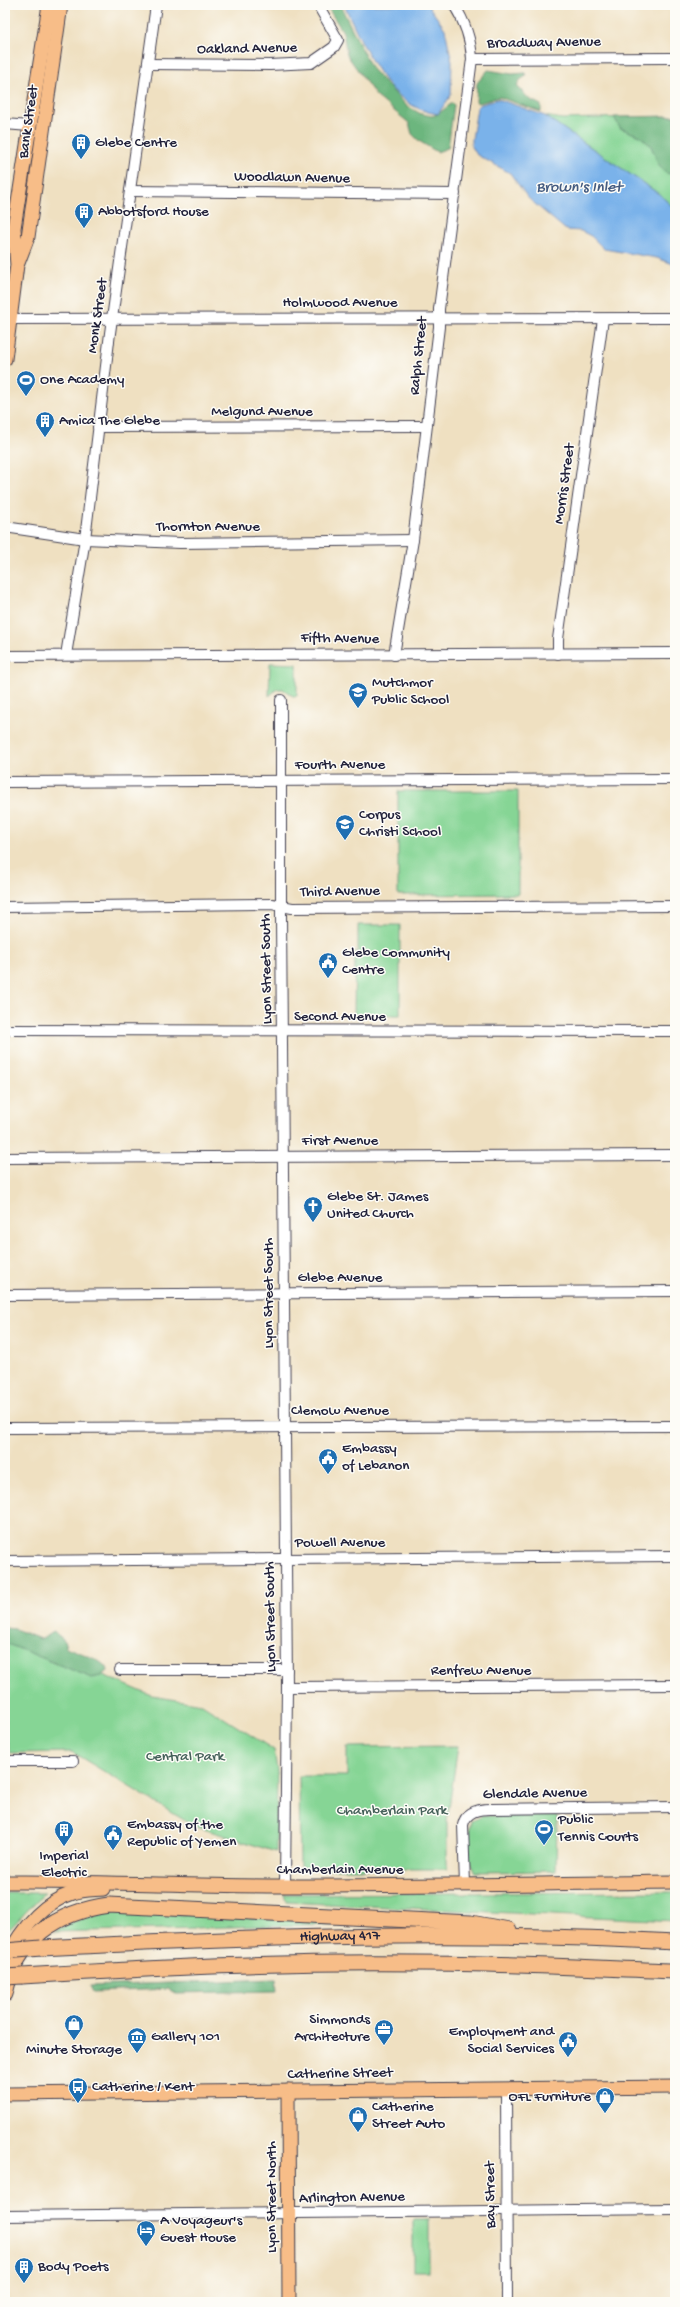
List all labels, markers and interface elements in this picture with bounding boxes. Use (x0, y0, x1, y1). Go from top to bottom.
street label: Broadway Avenue (486, 33, 601, 53)
street label: Oakland Avenue (197, 39, 298, 59)
street label: Bank Street (15, 83, 43, 161)
building icon: Glebe Centre (70, 132, 92, 160)
place label: Glebe Centre (95, 134, 177, 152)
street label: Woodlawn Avenue (234, 168, 350, 188)
water label: Brown's Inlet (536, 179, 624, 198)
building icon: Abbotsford House (73, 201, 95, 229)
place label: Abbotsford House (98, 203, 209, 221)
street label: Monk Street (84, 275, 112, 355)
street label: Holmwood Avenue (283, 294, 398, 312)
street label: Ralph Street (406, 314, 432, 396)
sports icon: One Academy (15, 369, 37, 397)
place label: One Academy (40, 371, 125, 389)
street label: Melgund Avenue (211, 403, 313, 421)
building icon: Amica The Glebe (34, 410, 56, 438)
place label: Amica The Glebe (59, 412, 160, 430)
street label: Morris Street (550, 441, 580, 525)
street label: Thornton Avenue (155, 518, 260, 536)
street label: Fifth Avenue (300, 629, 380, 649)
place label: Mutchmor Public School (371, 674, 449, 709)
school or university icon: Mutchmor Public School (347, 681, 369, 709)
street label: Fourth Avenue (294, 756, 386, 774)
place label: Corpus Christi School (359, 806, 441, 841)
school or university icon: Corpus Christi School (334, 813, 356, 841)
street label: Third Avenue (299, 882, 380, 902)
street label: Lyon Street South (257, 913, 277, 1025)
place label: Glebe Community Centre (342, 944, 450, 979)
public building icon: Glebe Community Centre (317, 951, 339, 979)
street label: Second Avenue (294, 1008, 386, 1026)
street label: First Avenue (301, 1132, 379, 1150)
place label: Glebe St. James United Church (327, 1188, 429, 1223)
church icon: Glebe St. James United Church (302, 1195, 324, 1223)
street label: Lyon Street South (260, 1238, 278, 1348)
street label: Glebe Avenue (298, 1269, 383, 1287)
street label: Clemow Avenue (291, 1402, 389, 1420)
place label: Embassy of Lebanon (342, 1440, 409, 1475)
public building icon: Embassy of Lebanon (317, 1447, 339, 1475)
street label: Powell Avenue (294, 1534, 386, 1552)
street label: Lyon Street South (261, 1561, 281, 1673)
street label: Renfrew Avenue (431, 1662, 532, 1680)
park label: Central Park (146, 1748, 225, 1766)
street label: Glendale Avenue (483, 1784, 588, 1804)
park label: Chamberlain Park (337, 1802, 448, 1820)
place label: Public Tennis Courts (557, 1811, 638, 1846)
place label: Embassy of the Republic of Yemen (127, 1816, 236, 1851)
sports icon: Public Tennis Courts (533, 1818, 555, 1846)
building icon: Imperial Electric (53, 1819, 75, 1847)
public building icon: Embassy of the Republic of Yemen (102, 1823, 124, 1851)
place label: Imperial Electric (39, 1847, 89, 1882)
street label: Chamberlain Avenue (277, 1861, 404, 1879)
street label: Highway 417 (299, 1927, 381, 1947)
place label: Simmonds Architecture (294, 2011, 370, 2046)
shop icon: Minute Storage (63, 2013, 85, 2041)
office icon: Simmonds Architecture (373, 2018, 395, 2046)
place label: Employment and Social Services (449, 2023, 555, 2058)
museum icon: Gallery 101 (126, 2026, 148, 2054)
place label: Gallery 101 (151, 2028, 220, 2046)
public building icon: Employment and Social Services (557, 2030, 579, 2058)
place label: Minute Storage (26, 2041, 122, 2059)
street label: Catherine Street (287, 2064, 395, 2084)
bus stop icon: Catherine / Kent (67, 2076, 89, 2104)
place label: Catherine / Kent (92, 2078, 196, 2096)
shop icon: OFL Furniture (594, 2086, 616, 2114)
place label: OFL Furniture (509, 2088, 591, 2106)
place label: Catherine Street Auto (372, 2098, 446, 2133)
shop icon: Catherine Street Auto (347, 2105, 369, 2133)
street label: Lyon Street North (263, 2141, 281, 2253)
street label: Bay Street (481, 2160, 501, 2230)
street label: Arlington Avenue (299, 2188, 405, 2208)
place label: A Voyageur's Guest House (160, 2212, 243, 2247)
hotel icon: A Voyageur's Guest House (135, 2219, 157, 2247)
building icon: Body Poets (13, 2256, 35, 2284)
place label: Body Poets (37, 2258, 109, 2276)

